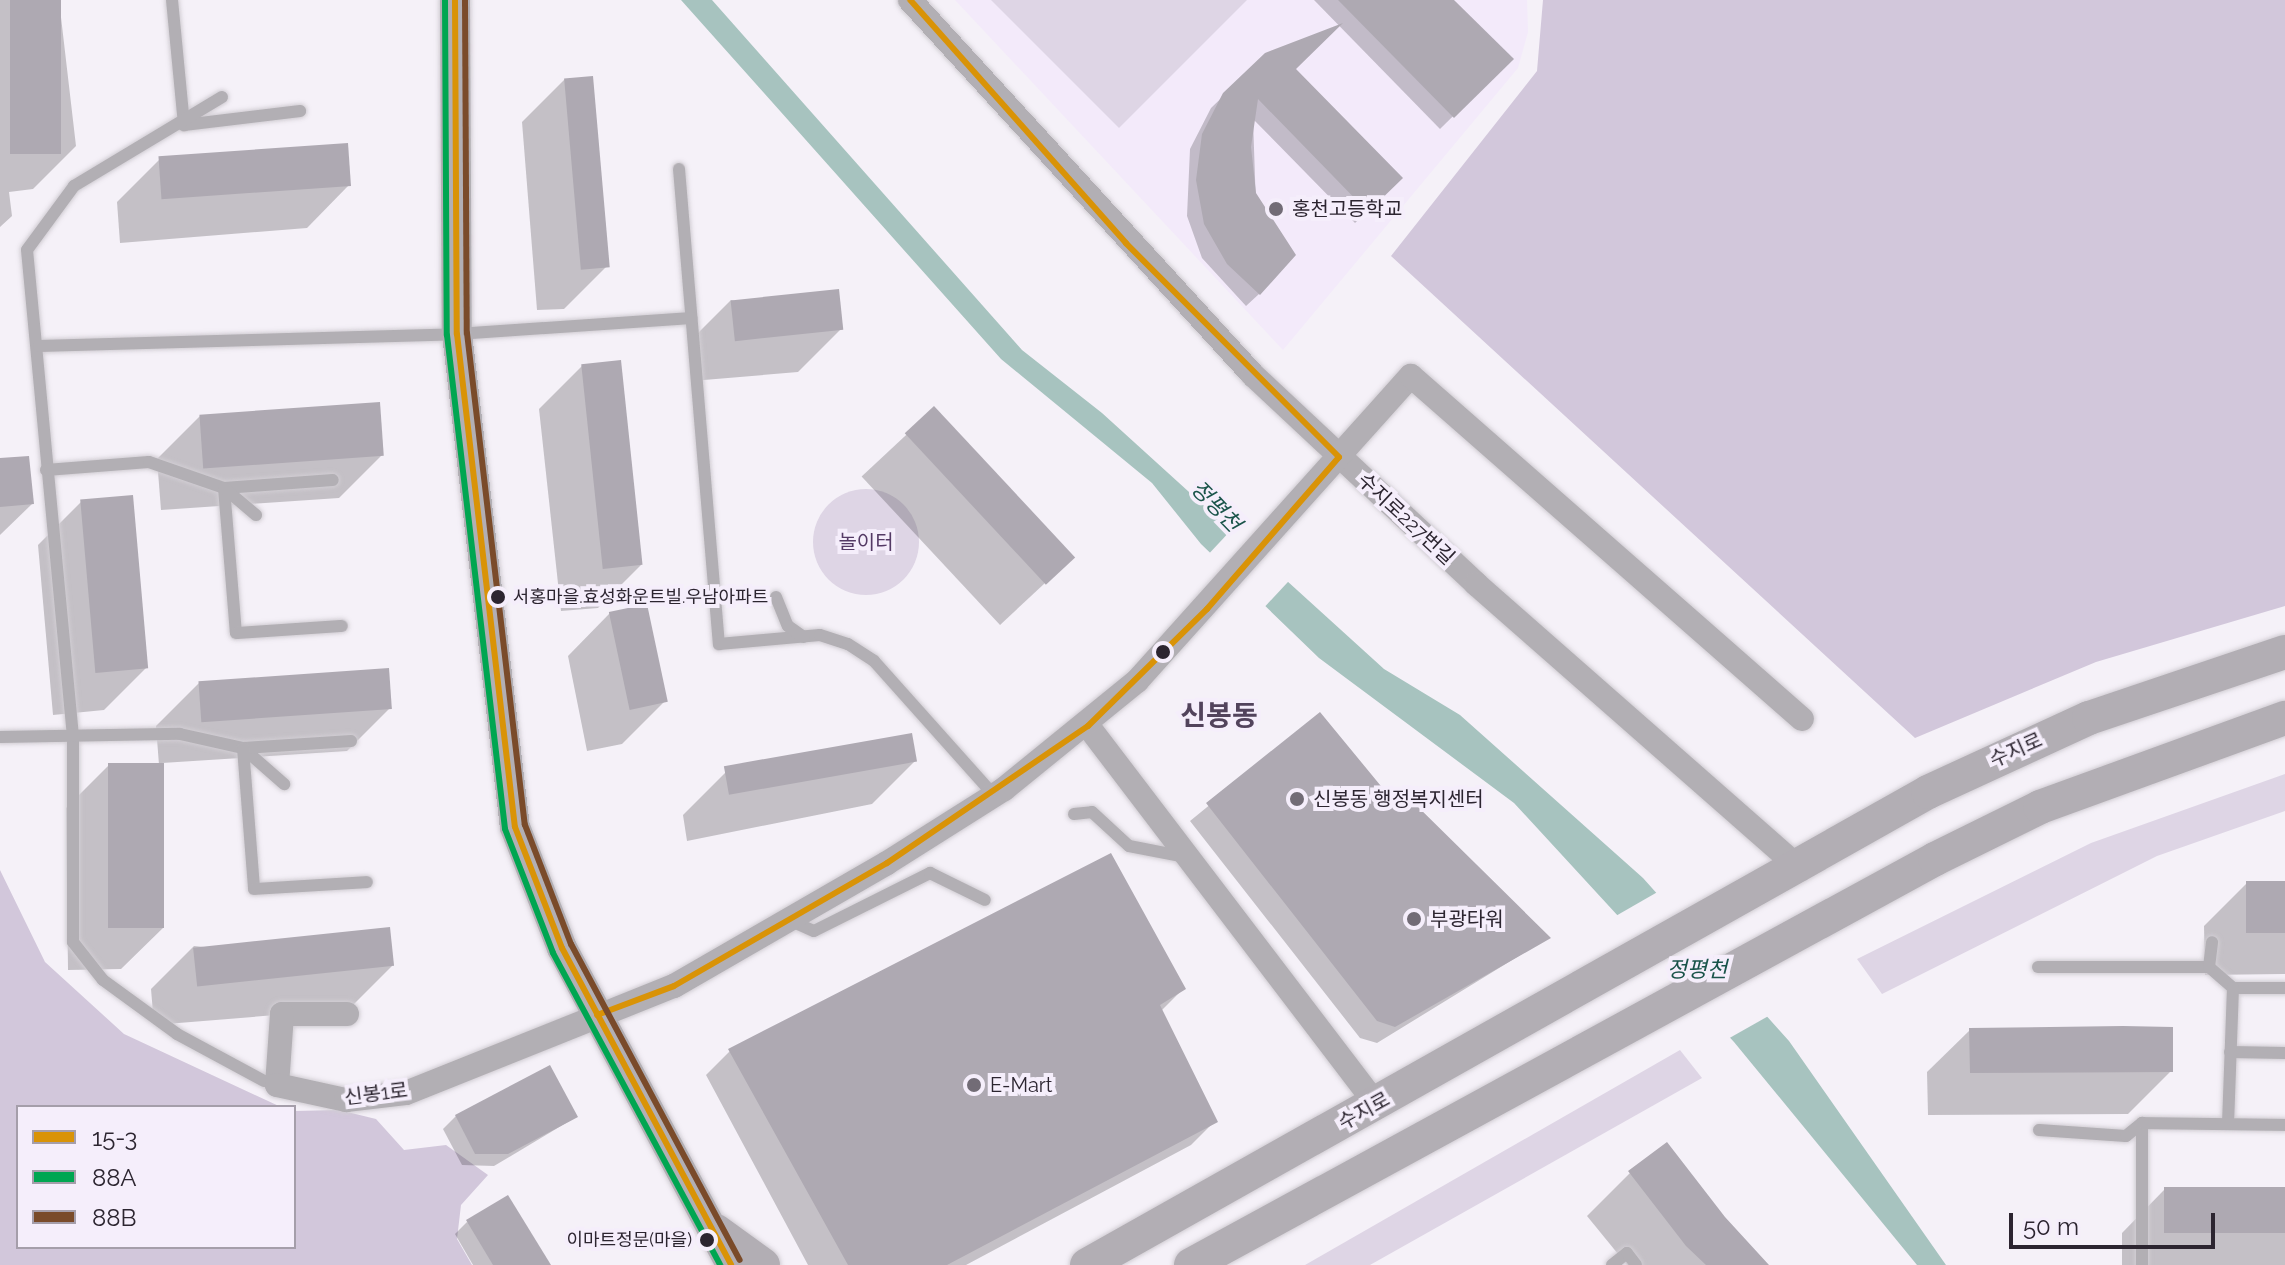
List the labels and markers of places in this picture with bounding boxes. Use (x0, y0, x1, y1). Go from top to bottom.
place label: 홍천고등학교 (1292, 197, 1402, 221)
marker: 홍천고등학교 (1267, 200, 1285, 218)
place label: 서홍마을.효성화운트빌.우남아파트 (513, 586, 768, 608)
marker: 서홍마을.효성화운트빌.우남아파트 (490, 589, 506, 605)
unlabelled marker (1155, 644, 1171, 660)
place label: 신봉동 행정복지센터 (1313, 787, 1484, 811)
marker: 신봉동 행정복지센터 (1288, 790, 1306, 808)
place label: 부광타워 (1430, 907, 1504, 931)
marker: 부광타워 (1405, 910, 1423, 928)
place label: E-Mart (990, 1073, 1053, 1097)
marker: E-Mart (965, 1076, 983, 1094)
place label: 이마트정문(마을) (566, 1229, 692, 1251)
marker: 이마트정문(마을) (699, 1232, 715, 1248)

